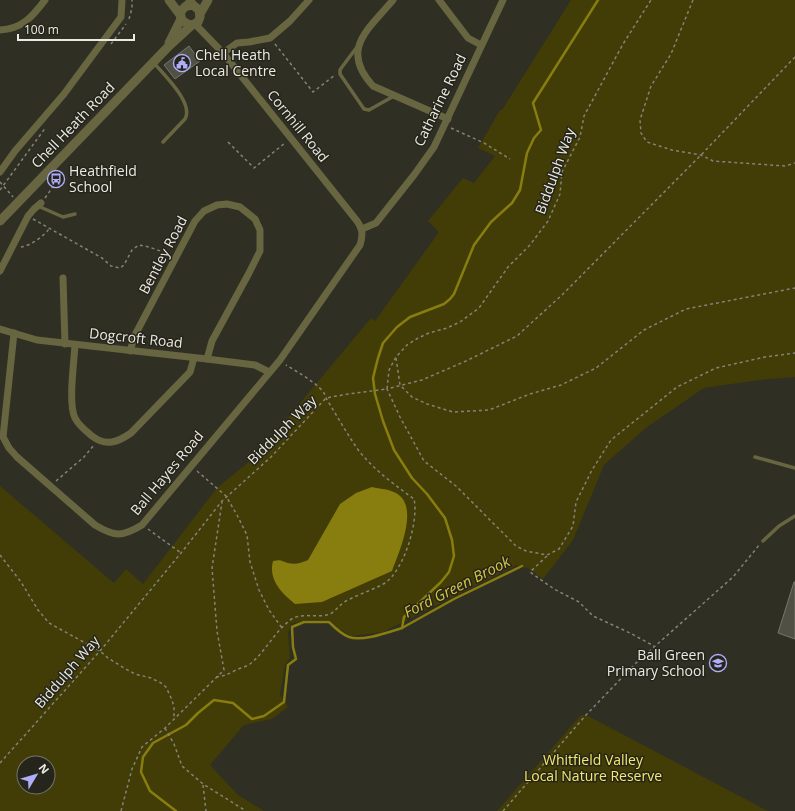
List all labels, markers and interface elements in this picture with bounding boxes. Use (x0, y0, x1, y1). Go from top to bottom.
scale bar (18, 16, 134, 42)
text: 100 m (24, 21, 59, 38)
place label: Chell Heath Local Centre (195, 45, 276, 80)
street label: Catharine Road (409, 50, 470, 149)
public building icon: Chell Heath Local Centre (172, 53, 192, 73)
street label: Chell Heath Road (27, 78, 119, 172)
street label: Cornhill Road (263, 86, 333, 166)
street label: Biddulph Way (530, 124, 579, 217)
place label: Heathfield School (69, 161, 137, 196)
bus stop icon: Heathfield School (46, 169, 66, 189)
street label: Bentley Road (134, 212, 191, 297)
street label: Dogcroft Road (88, 323, 184, 352)
street label: Biddulph Way (243, 390, 321, 468)
street label: Ball Hayes Road (126, 427, 207, 519)
water label: Ford Green Brook (400, 550, 514, 622)
street label: Biddulph Way (30, 631, 104, 712)
place label: Ball Green Primary School (607, 645, 705, 680)
school or university icon: Ball Green Primary School (708, 653, 728, 673)
park label: Whitfield Valley Local Nature Reserve (524, 750, 662, 785)
north arrow (16, 755, 56, 795)
text: N (36, 760, 53, 777)

